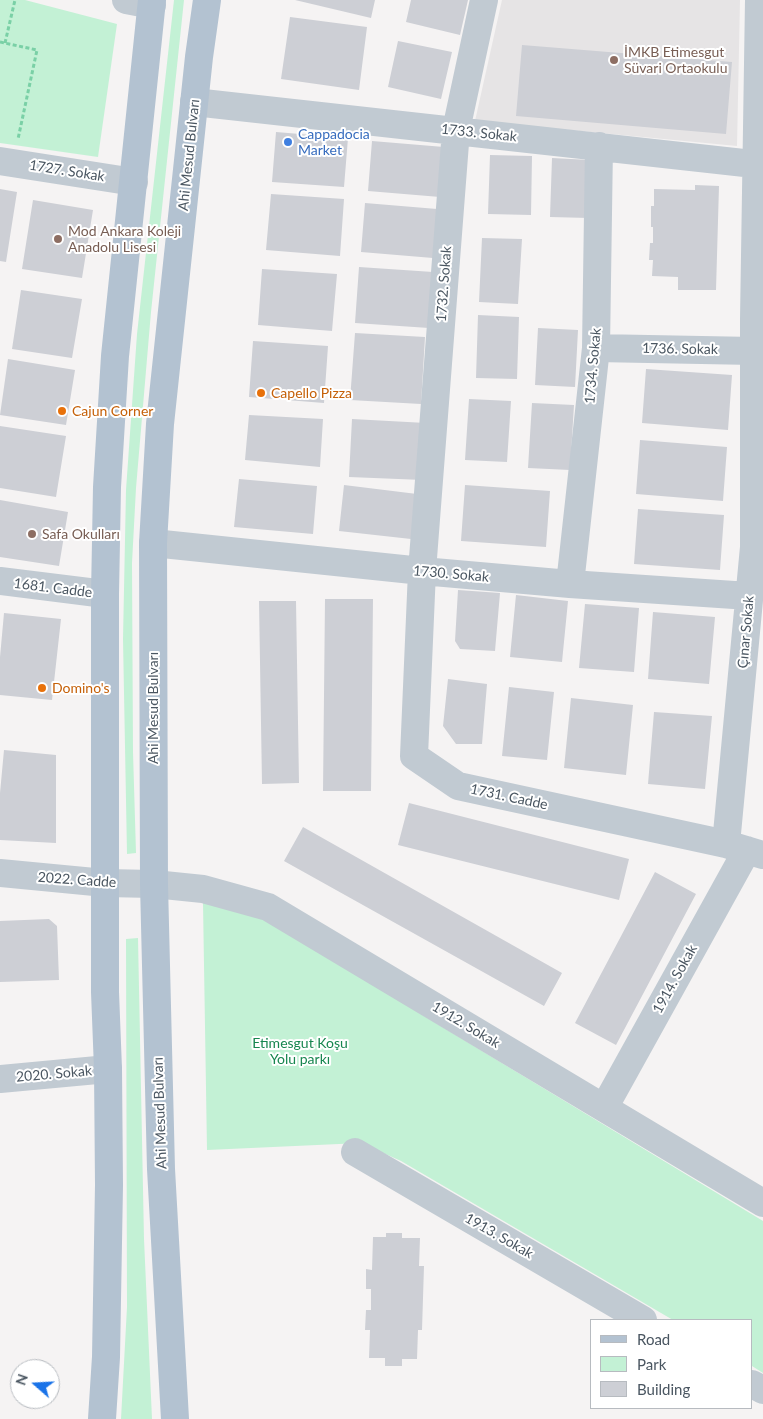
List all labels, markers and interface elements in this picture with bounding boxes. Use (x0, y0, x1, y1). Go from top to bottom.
place label: İMKB Etimesgut Süvari Ortaokulu (624, 44, 727, 76)
marker: İMKB Etimesgut Süvari Ortaokulu (608, 54, 620, 66)
street label: Ahi Mesud Bulvarı (175, 98, 203, 212)
street label: 1733. Sokak (440, 121, 518, 145)
place label: Cappadocia Market (298, 126, 370, 158)
marker: Cappadocia Market (282, 136, 294, 148)
street label: 1727. Sokak (28, 157, 106, 185)
place label: Mod Ankara Koleji Anadolu Lisesi (68, 223, 181, 256)
marker: Mod Ankara Koleji Anadolu Lisesi (52, 233, 64, 245)
street label: 1732. Sokak (433, 245, 455, 323)
street label: 1734. Sokak (581, 327, 605, 405)
street label: 1736. Sokak (642, 340, 718, 358)
place label: Capello Pizza (271, 385, 352, 401)
marker: Capello Pizza (255, 387, 267, 399)
place label: Cajun Corner (72, 403, 153, 419)
marker: Cajun Corner (56, 405, 68, 417)
place label: Safa Okulları (42, 526, 120, 542)
marker: Safa Okulları (26, 528, 38, 540)
street label: 1730. Sokak (412, 562, 490, 586)
street label: 1681. Cadde (13, 575, 93, 601)
street label: Çınar Sokak (734, 595, 758, 669)
street label: Ahi Mesud Bulvarı (145, 652, 161, 764)
place label: Domino's (52, 680, 110, 696)
marker: Domino's (36, 682, 48, 694)
street label: 1731. Cadde (469, 781, 549, 813)
street label: 2022. Cadde (37, 869, 117, 891)
street label: 1914. Sokak (649, 942, 701, 1016)
street label: 1912. Sokak (429, 998, 503, 1052)
park label: Etimesgut Koşu Yolu parkı (252, 1035, 348, 1068)
street label: Ahi Mesud Bulvarı (150, 1057, 170, 1169)
street label: 2020. Sokak (15, 1062, 93, 1086)
street label: 1913. Sokak (462, 1210, 536, 1262)
legend (590, 1319, 753, 1409)
text: Road (637, 1330, 670, 1348)
text: Park (637, 1355, 666, 1373)
north arrow (10, 1359, 60, 1409)
text: N (11, 1371, 31, 1387)
text: Building (637, 1380, 690, 1398)

